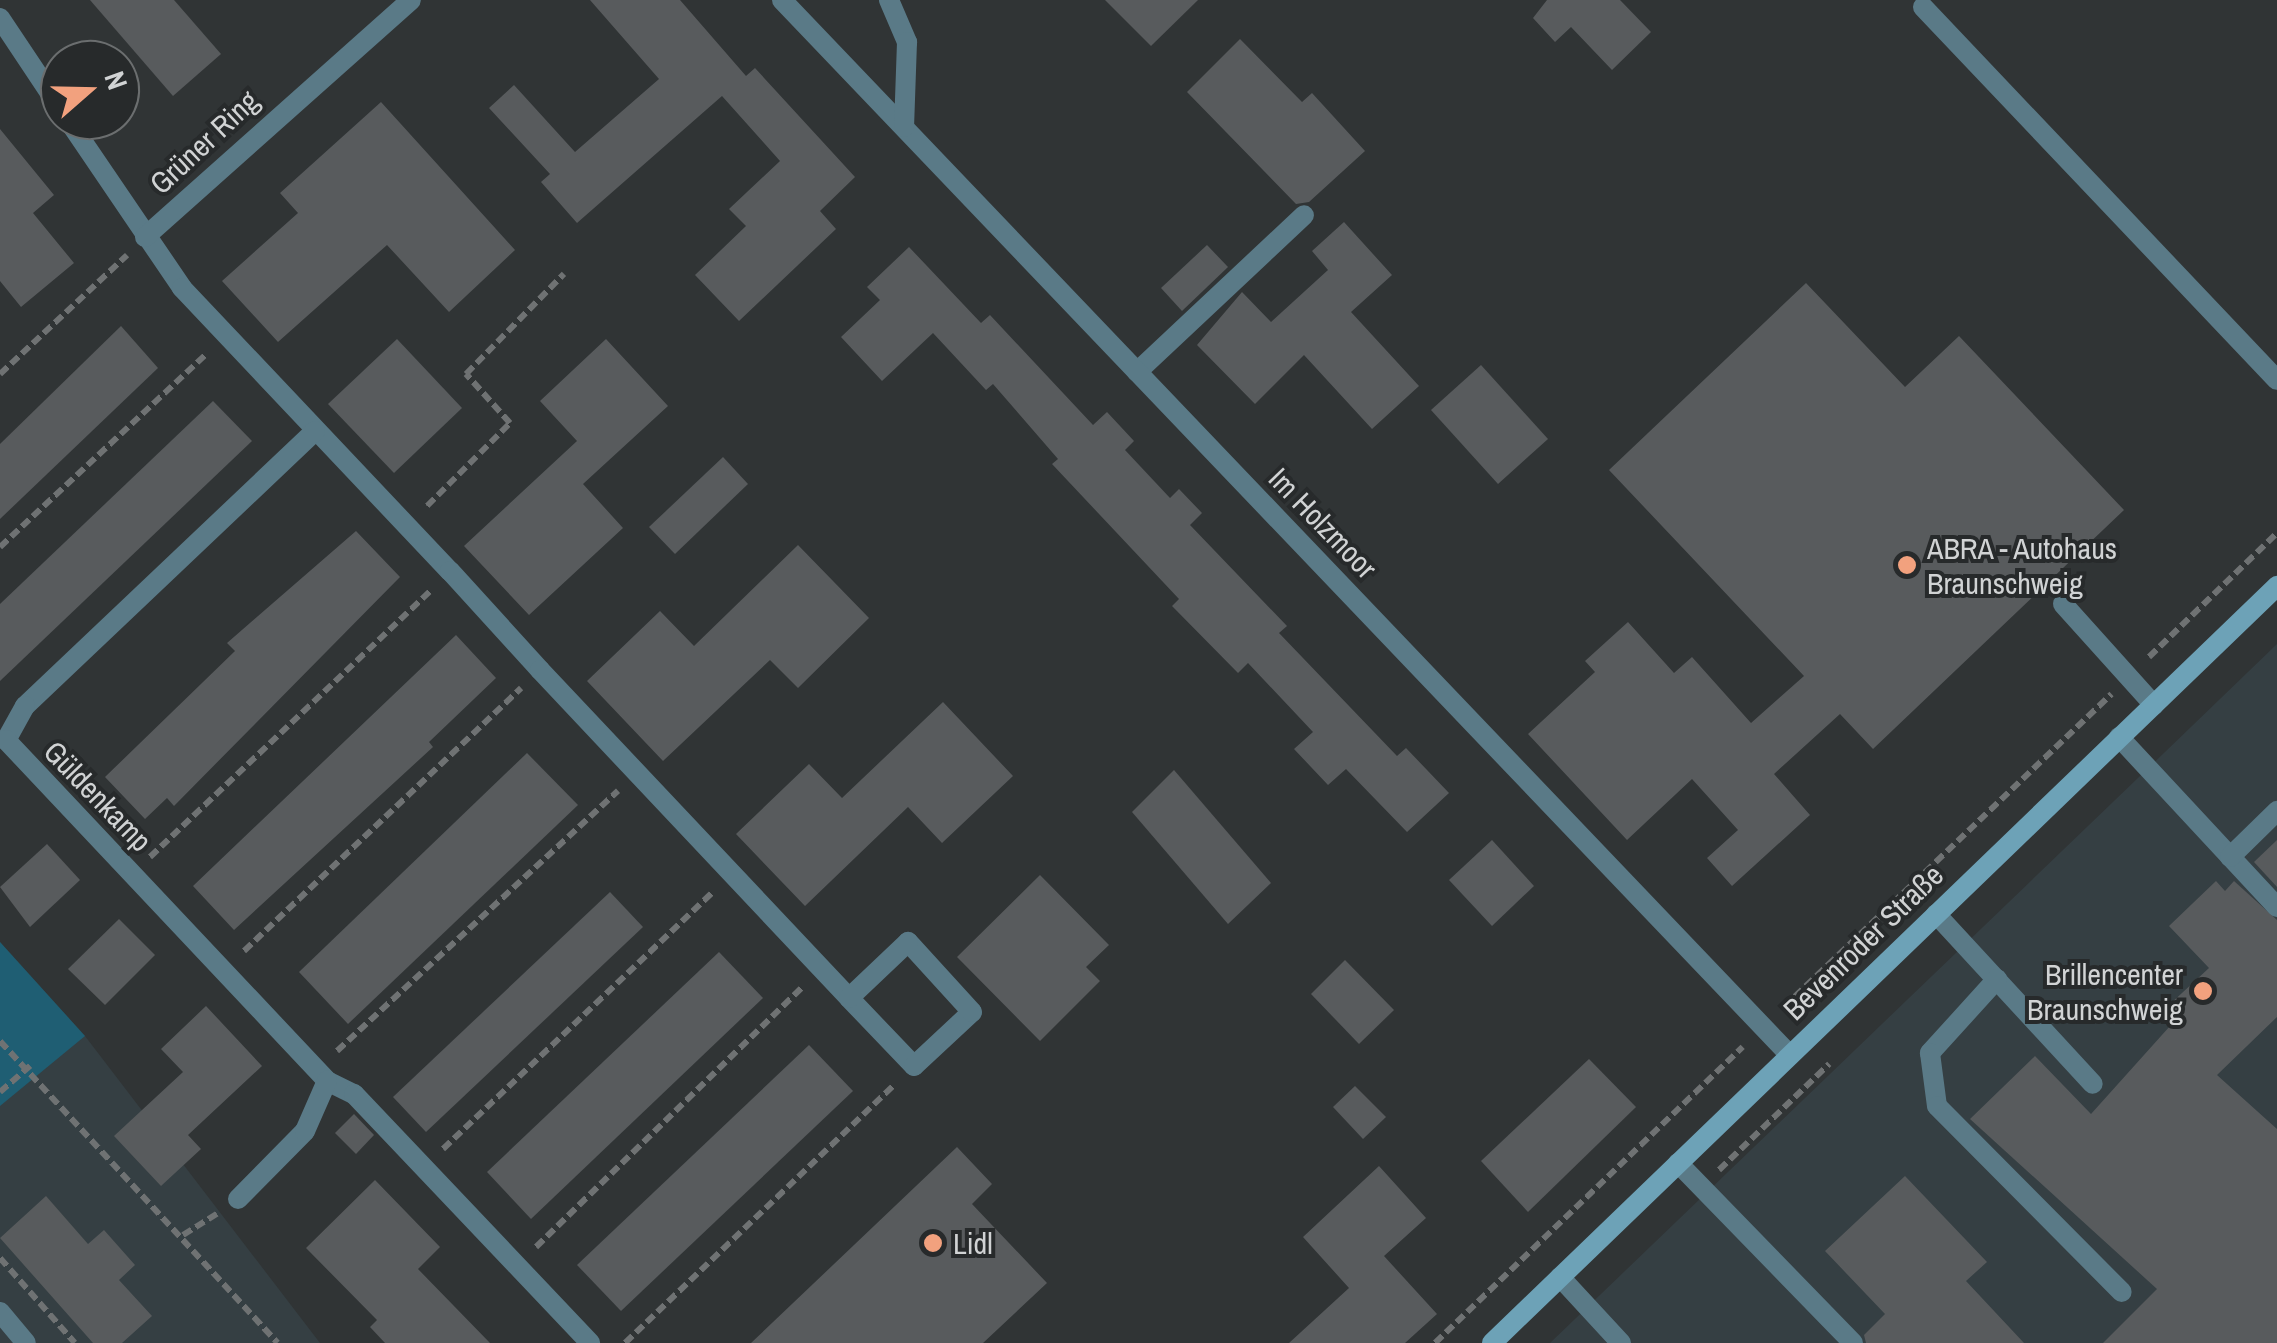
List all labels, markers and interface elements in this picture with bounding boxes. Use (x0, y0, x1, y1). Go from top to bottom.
north arrow (40, 40, 140, 140)
text: N (96, 66, 137, 95)
street label: Grüner Ring (142, 83, 266, 201)
street label: Im Holzmoor (1262, 460, 1384, 586)
place label: ABRA - Autohaus Braunschweig (1927, 530, 2120, 600)
marker: ABRA - Autohaus Braunschweig (1896, 554, 1918, 576)
street label: Güldenkamp (37, 733, 159, 859)
street label: Bevenroder Straße (1776, 857, 1950, 1027)
place label: Brillencenter Braunschweig (2027, 956, 2183, 1026)
marker: Brillencenter Braunschweig (2192, 980, 2214, 1002)
place label: Lidl (953, 1225, 993, 1261)
marker: Lidl (922, 1232, 944, 1254)

